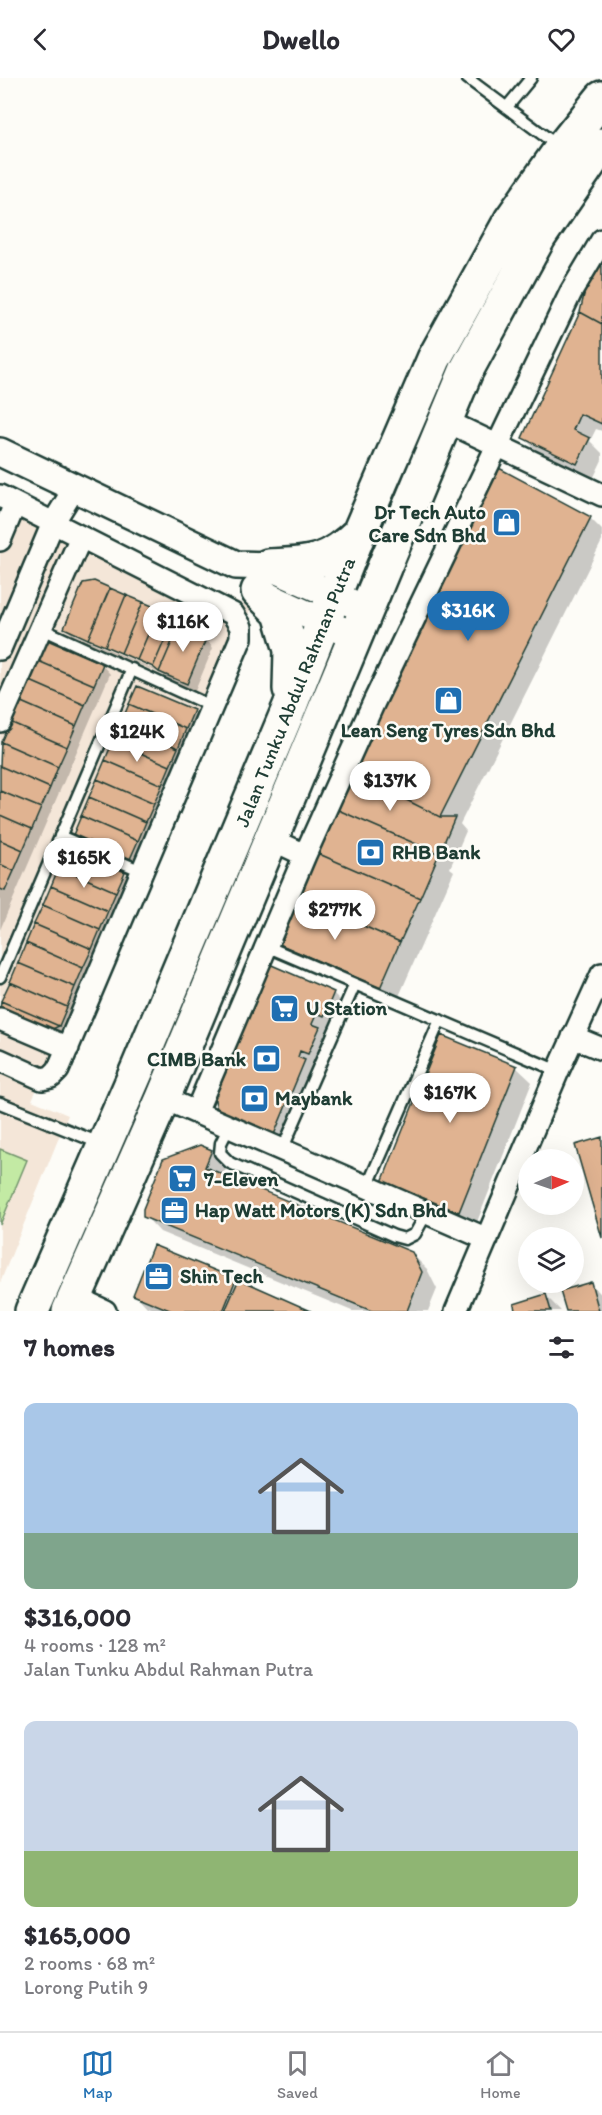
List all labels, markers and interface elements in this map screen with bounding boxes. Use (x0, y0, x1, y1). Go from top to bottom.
icon: back (24, 23, 57, 56)
text: Dwello (262, 23, 340, 56)
icon: heart (545, 23, 578, 56)
place label: Dr Tech Auto Care Sdn Bhd (368, 500, 486, 547)
shop icon: Dr Tech Auto Care Sdn Bhd (491, 507, 523, 539)
street label: Jalan Tunku Abdul Rahman Putra (230, 553, 360, 830)
pin: $316K (426, 591, 510, 642)
text: $316K (441, 598, 495, 622)
pin: $116K (141, 602, 225, 653)
text: $116K (157, 609, 209, 633)
shop icon: Lean Seng Tyres Sdn Bhd (432, 684, 464, 716)
pin: $124K (95, 712, 179, 763)
place label: Lean Seng Tyres Sdn Bhd (341, 718, 556, 743)
text: $124K (110, 719, 164, 743)
pin: $137K (348, 761, 432, 812)
text: $137K (363, 768, 417, 792)
bank icon: RHB Bank (355, 836, 387, 868)
pin: $165K (42, 838, 126, 889)
place label: RHB Bank (392, 840, 481, 864)
text: $165K (57, 845, 111, 869)
pin: $277K (293, 890, 377, 941)
text: $277K (308, 897, 362, 921)
supermarket icon: U Station (269, 992, 301, 1024)
place label: U Station (306, 996, 388, 1020)
bank icon: CIMB Bank (251, 1043, 283, 1075)
place label: CIMB Bank (147, 1047, 247, 1071)
pin: $167K (408, 1073, 492, 1124)
text: $167K (424, 1080, 476, 1104)
bank icon: Maybank (238, 1082, 270, 1114)
place label: Maybank (275, 1086, 353, 1111)
north arrow (518, 1149, 584, 1215)
map controls (518, 1149, 584, 1293)
supermarket icon: 7-Eleven (167, 1163, 199, 1195)
place label: 7-Eleven (203, 1167, 279, 1191)
office icon: Hap Watt Motors (K) Sdn Bhd (158, 1194, 190, 1226)
place label: Hap Watt Motors (K) Sdn Bhd (195, 1198, 448, 1223)
button: layers (518, 1227, 584, 1293)
office icon: Shin Tech (143, 1260, 175, 1292)
place label: Shin Tech (180, 1264, 263, 1288)
text: 7 homes (24, 1331, 115, 1363)
icon: filters (545, 1331, 578, 1364)
icon: home (247, 1442, 355, 1550)
text: $316,000 (24, 1601, 131, 1633)
text: 4 rooms · 128 m² (24, 1633, 166, 1657)
text: Jalan Tunku Abdul Rahman Putra (24, 1657, 313, 1681)
icon: home (247, 1760, 355, 1868)
text: $165,000 (24, 1919, 131, 1951)
text: 2 rooms · 68 m² (24, 1951, 155, 1975)
text: Lorong Putih 9 (24, 1975, 148, 1999)
tab: Map (81, 2047, 114, 2102)
tab: Saved (277, 2047, 318, 2102)
tab: Home (480, 2047, 521, 2102)

